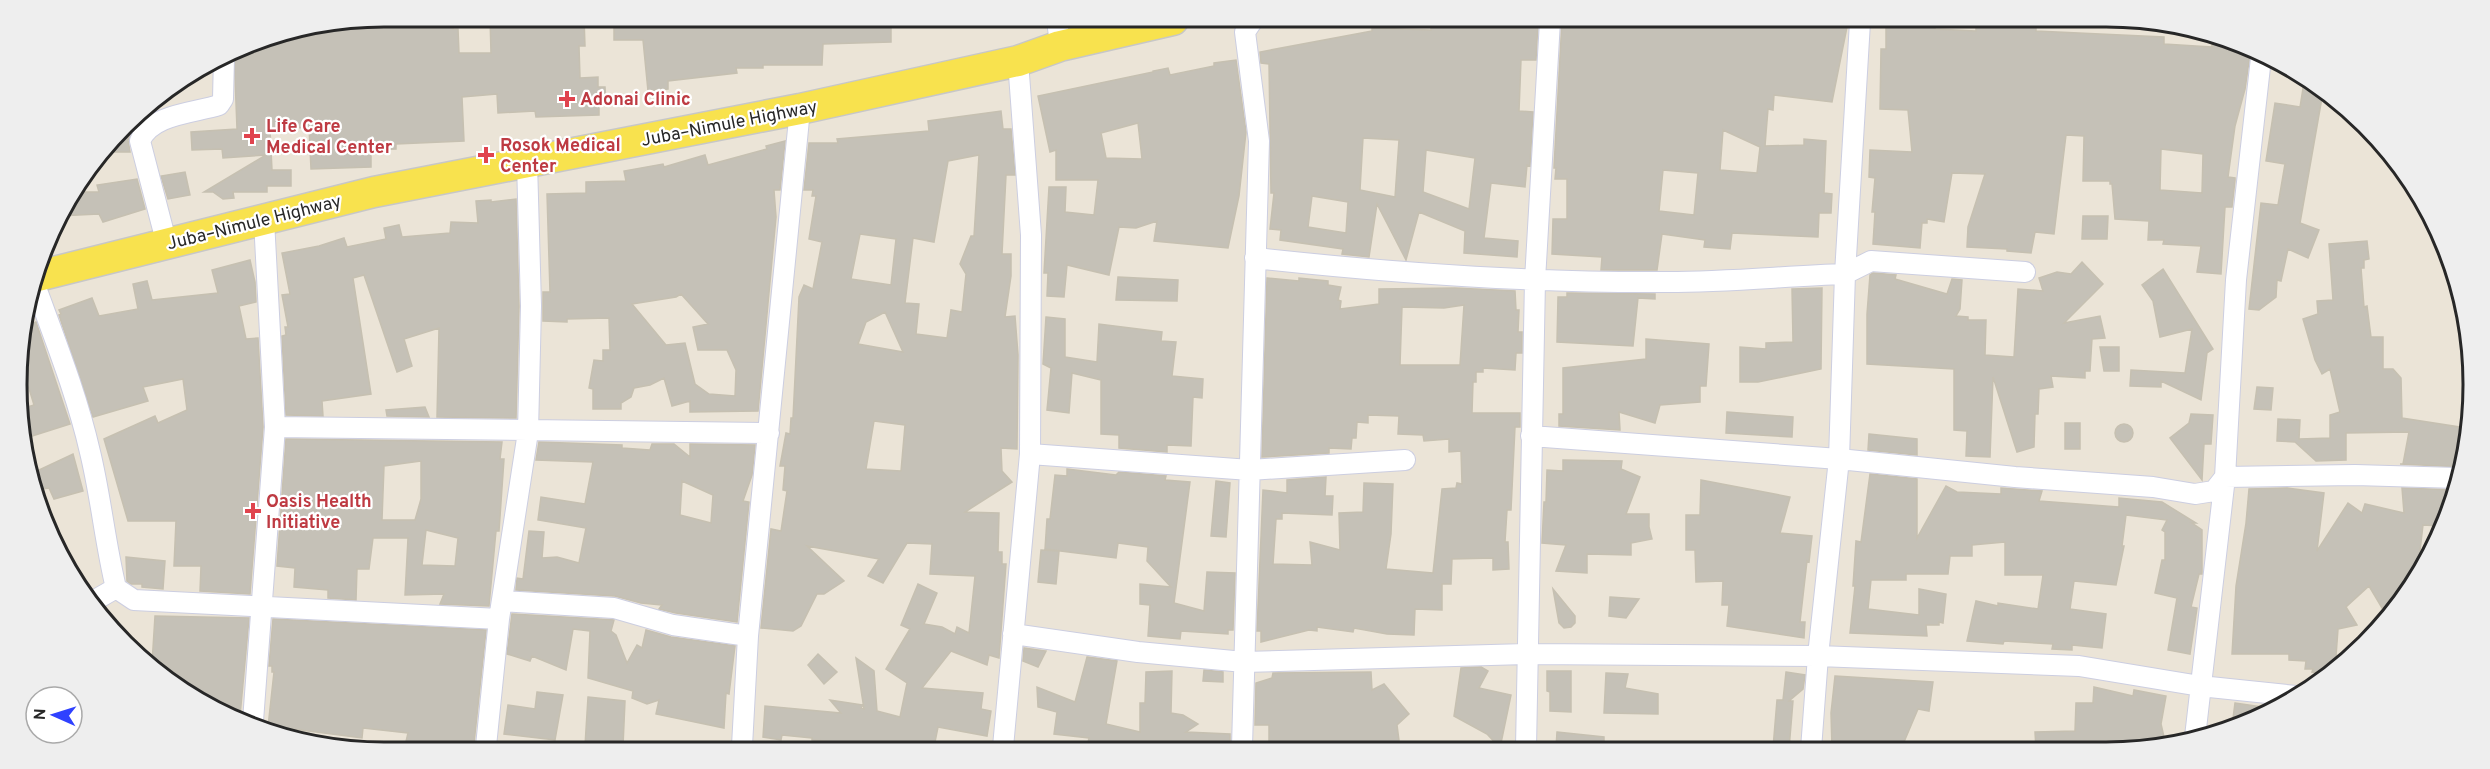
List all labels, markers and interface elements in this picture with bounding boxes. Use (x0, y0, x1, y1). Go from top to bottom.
place label: Adonai Clinic (580, 89, 691, 112)
marker: Adonai Clinic (558, 90, 576, 108)
street label: Juba–Nimule Highway (639, 96, 819, 153)
place label: Life Care Medical Center (266, 116, 393, 160)
marker: Life Care Medical Center (243, 127, 261, 145)
place label: Rosok Medical Center (500, 135, 621, 179)
marker: Rosok Medical Center (477, 146, 495, 164)
street label: Juba–Nimule Highway (165, 191, 344, 256)
place label: Oasis Health Initiative (266, 491, 372, 535)
marker: Oasis Health Initiative (244, 502, 262, 520)
north arrow (24, 685, 84, 745)
text: N (31, 708, 51, 721)

